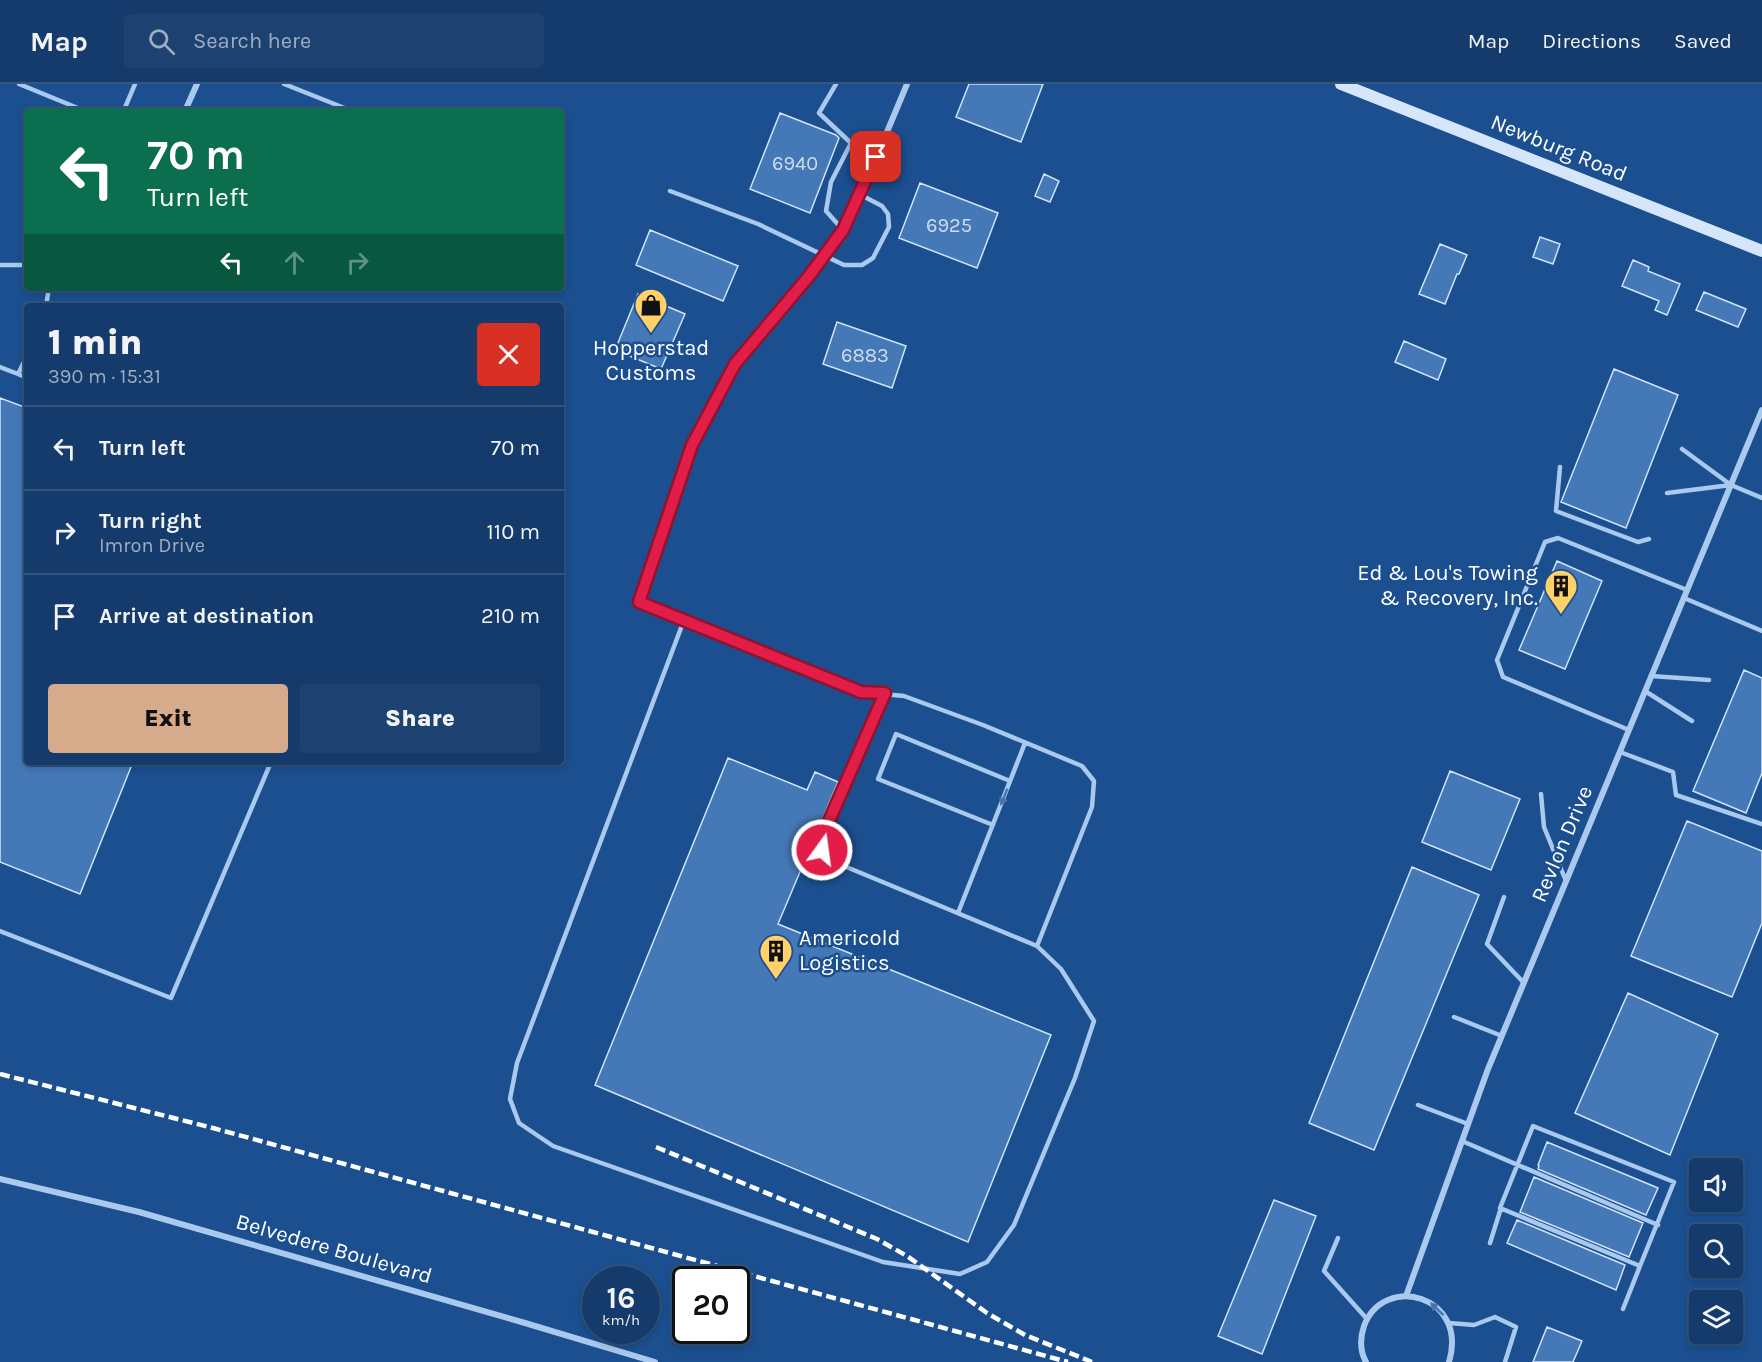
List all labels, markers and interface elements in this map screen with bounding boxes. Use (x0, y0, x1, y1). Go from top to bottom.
search box (124, 14, 544, 68)
text: Map (30, 25, 88, 58)
icon: search (145, 25, 178, 58)
text: Search here (193, 28, 311, 54)
text: Map (1468, 29, 1509, 53)
text: Directions (1542, 29, 1641, 53)
text: Saved (1674, 29, 1732, 53)
street label: Newburg Road (1487, 109, 1631, 187)
text: 70 m (147, 130, 245, 180)
pin (850, 131, 901, 182)
icon: left (48, 132, 126, 210)
icon: arrive (859, 140, 892, 173)
house number: 6940 (772, 152, 818, 175)
text: Turn left (147, 181, 248, 213)
house number: 6925 (926, 214, 972, 237)
icon: left (215, 246, 248, 279)
icon: ahead (278, 246, 311, 279)
icon: right (341, 246, 374, 279)
shop icon: Hopperstad Customs (633, 287, 669, 334)
text: 1 min (48, 321, 142, 363)
button: close (477, 323, 540, 386)
place label: Hopperstad Customs (593, 335, 709, 386)
house number: 6883 (841, 344, 889, 367)
text: 390 m · 15:31 (48, 365, 161, 388)
icon: left (48, 432, 81, 465)
text: Turn left (99, 435, 186, 461)
text: 70 m (491, 435, 540, 461)
text: Turn right (99, 508, 202, 534)
icon: right (48, 516, 81, 549)
text: 110 m (487, 519, 540, 545)
text: Imron Drive (99, 534, 205, 557)
place label: Ed & Lou's Towing & Recovery, Inc. (1357, 560, 1539, 611)
building icon: Ed & Lou's Towing & Recovery, Inc. (1543, 568, 1579, 615)
icon: arrive (48, 600, 81, 633)
text: Arrive at destination (99, 603, 314, 629)
text: 210 m (481, 603, 540, 629)
button: Exit (48, 684, 288, 753)
button: Share (300, 684, 540, 753)
street label: Revlon Drive (1526, 782, 1598, 906)
one-way arrow (999, 788, 1008, 806)
position arrow (790, 818, 854, 882)
place label: Americold Logistics (799, 925, 901, 976)
building icon: Americold Logistics (758, 933, 794, 980)
map controls (1689, 1158, 1743, 1344)
button: sound (1689, 1158, 1743, 1212)
street label: Belvedere Boulevard (233, 1209, 435, 1289)
button: search (1689, 1224, 1743, 1278)
speed limit sign: 20 (672, 1266, 750, 1344)
text: 16 (607, 1280, 635, 1316)
button: layers (1689, 1290, 1743, 1344)
one-way arrow (1430, 1303, 1445, 1316)
text: km/h (602, 1311, 640, 1329)

